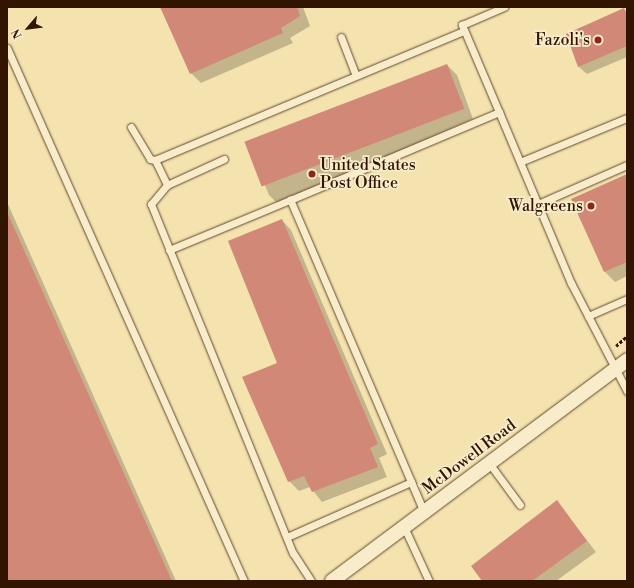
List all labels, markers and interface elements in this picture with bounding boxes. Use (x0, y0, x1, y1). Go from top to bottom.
north arrow (8, 8, 48, 48)
text: N (9, 27, 26, 41)
place label: Fazoli's (535, 30, 590, 50)
marker: Fazoli's (593, 35, 603, 45)
place label: United States Post Office (320, 155, 416, 193)
marker: United States Post Office (307, 169, 317, 179)
place label: Walgreens (509, 196, 583, 216)
marker: Walgreens (586, 201, 596, 211)
street label: McDowell Road (418, 416, 520, 498)

